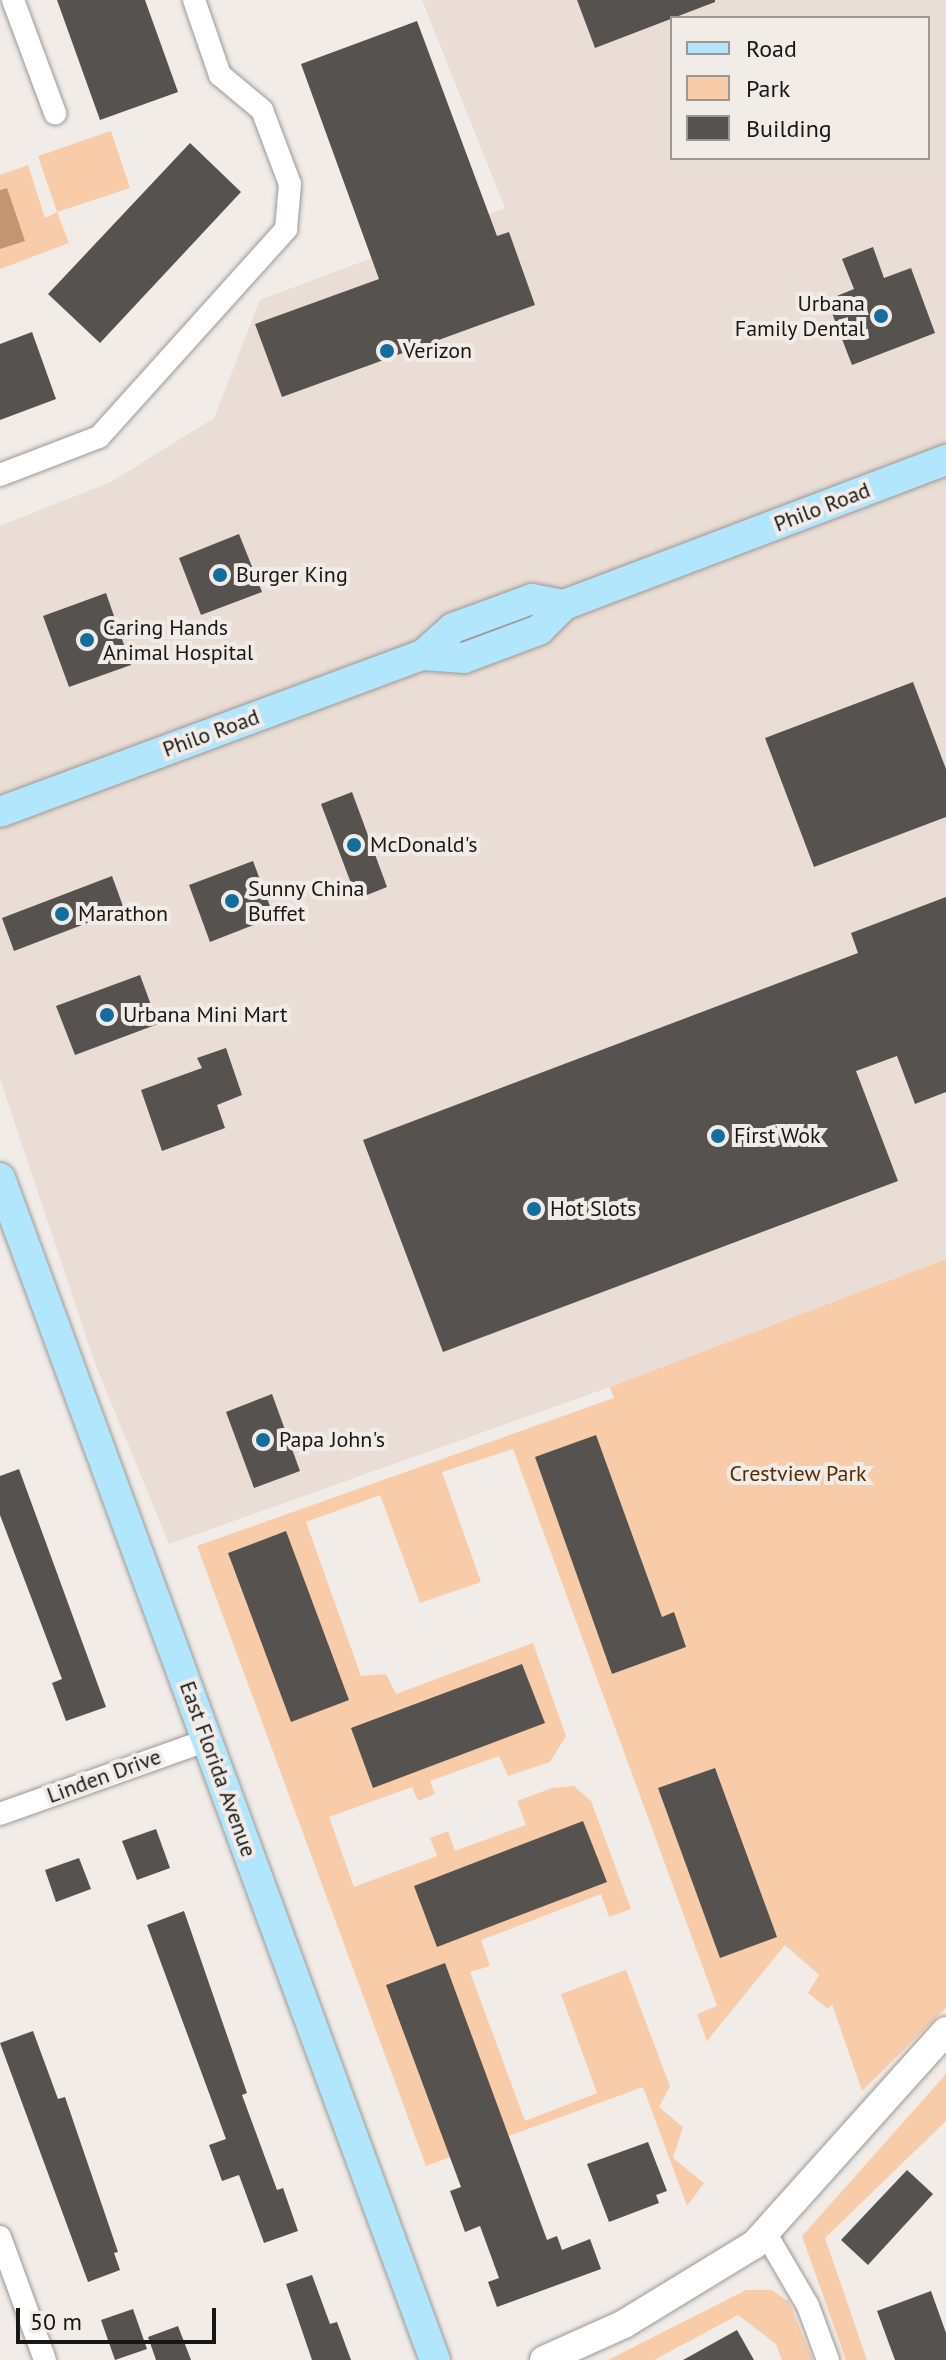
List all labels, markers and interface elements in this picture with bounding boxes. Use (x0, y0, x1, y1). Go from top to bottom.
legend (670, 16, 930, 160)
text: Road (746, 33, 797, 64)
text: Park (746, 73, 790, 104)
text: Building (746, 113, 832, 144)
place label: Urbana Family Dental (734, 290, 865, 342)
marker: Urbana Family Dental (872, 307, 890, 325)
place label: Verizon (403, 338, 472, 364)
marker: Verizon (378, 342, 396, 360)
street label: Philo Road (770, 477, 874, 537)
place label: Burger King (236, 562, 348, 588)
marker: Burger King (211, 566, 229, 584)
place label: Caring Hands Animal Hospital (103, 614, 253, 666)
marker: Caring Hands Animal Hospital (78, 631, 96, 649)
street label: Philo Road (159, 703, 263, 763)
place label: McDonald's (370, 832, 477, 858)
marker: McDonald's (345, 836, 363, 854)
place label: Sunny China Buffet (248, 875, 365, 926)
marker: Sunny China Buffet (223, 892, 241, 910)
place label: Marathon (78, 901, 168, 927)
marker: Marathon (53, 905, 71, 923)
place label: Urbana Mini Mart (123, 1002, 287, 1028)
marker: Urbana Mini Mart (98, 1006, 116, 1024)
place label: First Wok (734, 1123, 821, 1149)
marker: First Wok (709, 1127, 727, 1145)
place label: Hot Slots (550, 1196, 637, 1222)
marker: Hot Slots (525, 1200, 543, 1218)
place label: Papa John's (279, 1427, 385, 1453)
marker: Papa John's (254, 1431, 272, 1449)
park label: Crestview Park (729, 1461, 867, 1487)
street label: East Florida Avenue (174, 1677, 262, 1861)
street label: Linden Drive (43, 1743, 165, 1809)
scale bar (20, 2292, 220, 2342)
text: 50 m (30, 2306, 82, 2337)

